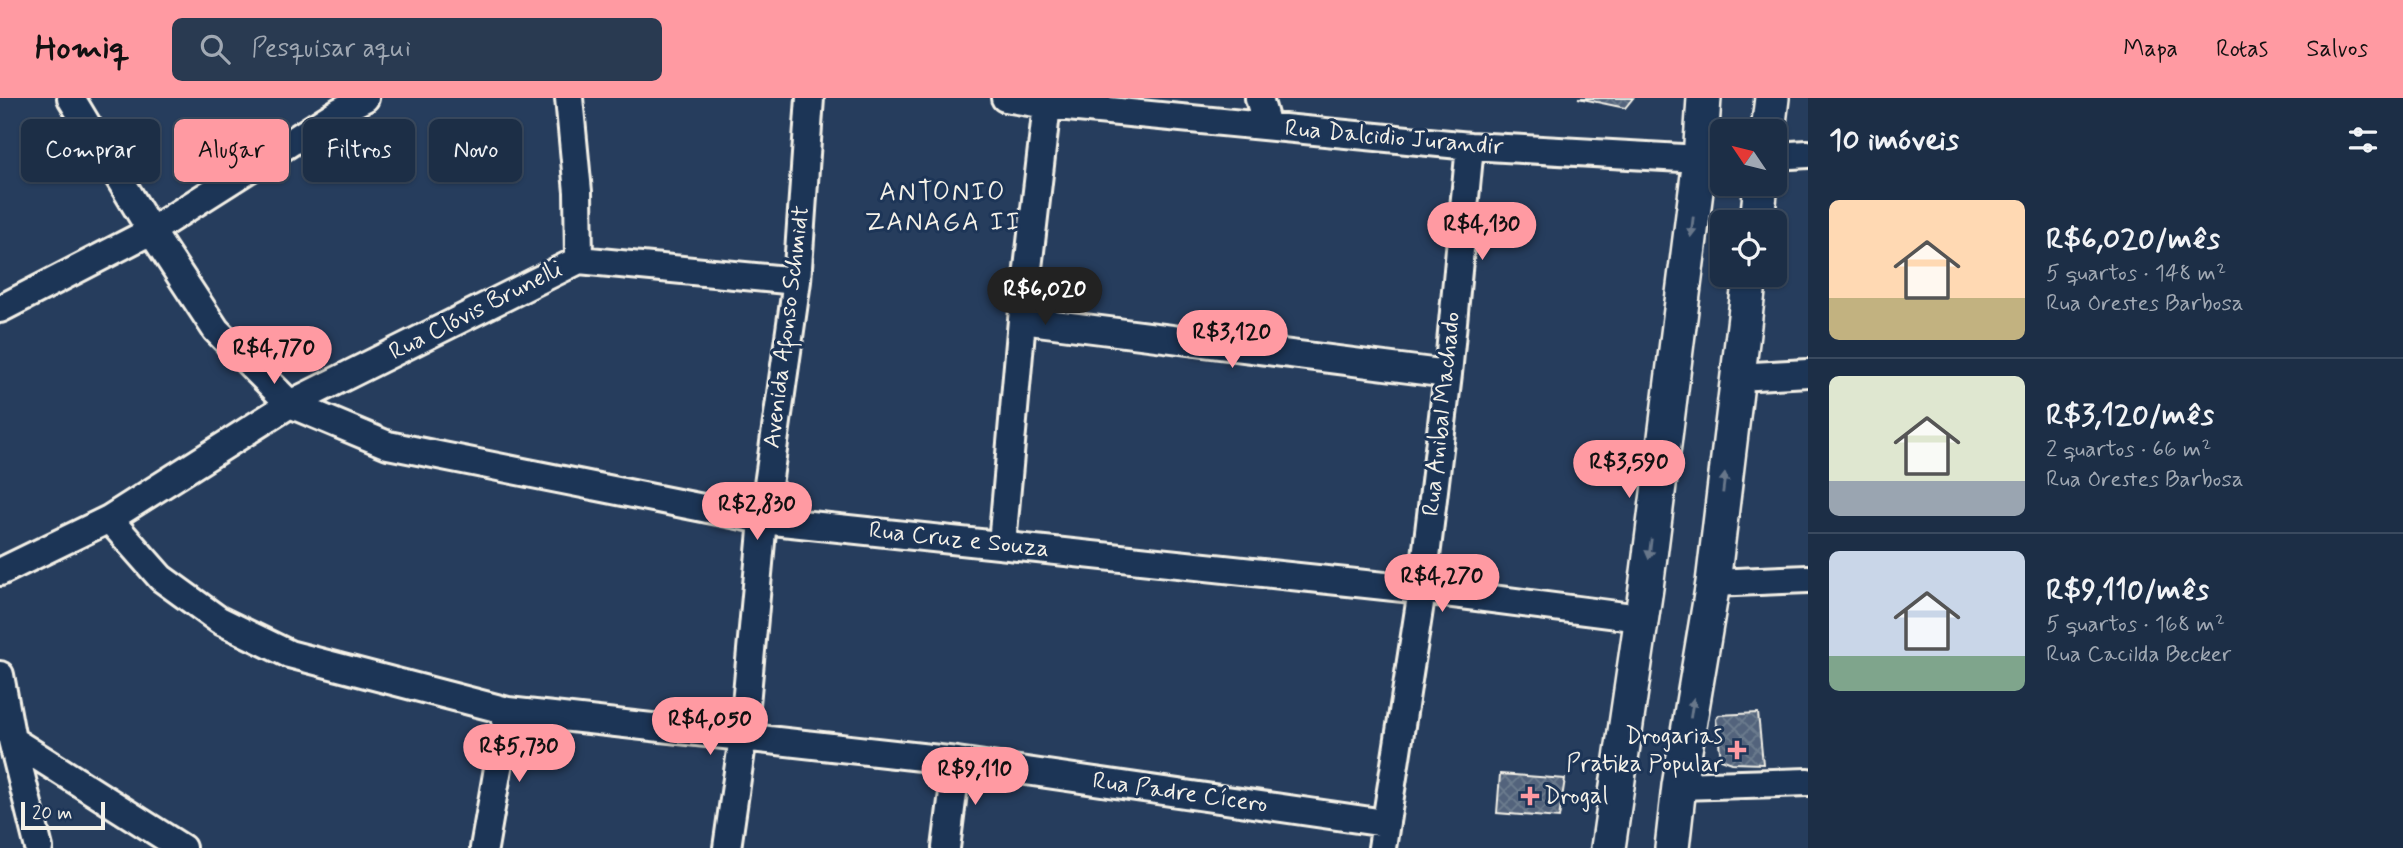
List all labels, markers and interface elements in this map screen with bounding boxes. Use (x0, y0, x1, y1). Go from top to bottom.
search box (172, 18, 662, 81)
text: Homiq (35, 27, 130, 71)
icon: search (196, 30, 234, 68)
text: Pesquisar aqui (252, 32, 411, 66)
text: Mapa (2123, 34, 2178, 65)
text: Rotas (2216, 34, 2268, 65)
text: Salvos (2306, 34, 2368, 65)
street label: Rua Dalcidio Jurandir (1284, 113, 1505, 163)
chip: Comprar (21, 119, 160, 182)
chip: Alugar (174, 119, 289, 182)
chip: Filtros (303, 119, 415, 182)
chip: Novo (429, 119, 522, 182)
north arrow (1710, 119, 1787, 196)
map controls (1710, 119, 1787, 287)
text: 10 imóveis (1829, 121, 1959, 160)
icon: filters (2344, 121, 2382, 159)
district label: ANTONIO ZANAGA II (865, 176, 1021, 240)
pin: R$4,130 (1417, 202, 1547, 262)
street label: Avenida Afonso Schmidt (757, 204, 819, 450)
text: R$4,130 (1443, 210, 1521, 240)
button: locate (1710, 210, 1787, 287)
one-way arrow (1686, 216, 1697, 238)
text: R$6,020/mês (2046, 220, 2220, 259)
icon: home (1885, 228, 1969, 312)
street label: Rua Clóvis Brunelli (384, 254, 568, 368)
text: 5 quartos · 148 m² (2046, 259, 2226, 289)
pin: R$6,020 (980, 268, 1110, 327)
text: R$6,020 (1003, 275, 1087, 305)
text: Rua Orestes Barbosa (2046, 289, 2244, 319)
pin: R$3,120 (1167, 310, 1297, 370)
street label: Rua Anibal Machado (1416, 310, 1468, 518)
text: R$3,120 (1193, 318, 1271, 348)
pin: R$4,770 (209, 327, 339, 386)
text: R$4,770 (233, 334, 315, 364)
text: R$3,120/mês (2046, 396, 2214, 435)
icon: home (1885, 404, 1969, 488)
text: 2 quartos · 66 m² (2046, 435, 2211, 465)
pin: R$3,590 (1564, 440, 1694, 500)
text: R$3,590 (1589, 448, 1669, 478)
text: Rua Orestes Barbosa (2046, 465, 2244, 495)
one-way arrow (1719, 471, 1730, 493)
pin: R$2,830 (692, 482, 822, 542)
text: R$2,830 (718, 490, 796, 520)
street label: Rua Cruz e Souza (867, 515, 1051, 565)
one-way arrow (1645, 539, 1656, 561)
pin: R$4,270 (1377, 554, 1507, 614)
text: R$4,270 (1400, 562, 1484, 592)
text: R$9,110/mês (2046, 571, 2209, 610)
icon: home (1885, 579, 1969, 663)
text: 5 quartos · 168 m² (2046, 610, 2225, 640)
text: Rua Cacilda Becker (2046, 640, 2231, 670)
one-way arrow (1687, 697, 1698, 719)
pin: R$4,050 (645, 698, 775, 757)
text: R$4,050 (668, 705, 752, 735)
place label: Drogarias Pratika Popular (1566, 721, 1723, 780)
pin: R$5,730 (454, 724, 584, 784)
text: R$5,730 (479, 732, 559, 762)
marker: Drogarias Pratika Popular (1729, 742, 1745, 758)
pin: R$9,110 (910, 748, 1040, 807)
text: R$9,110 (938, 755, 1012, 785)
street label: Rua Padre Cícero (1091, 765, 1269, 821)
place label: Drogal (1544, 781, 1608, 812)
marker: Drogal (1522, 788, 1538, 804)
scale bar (21, 799, 105, 831)
text: 20 m (32, 801, 72, 826)

